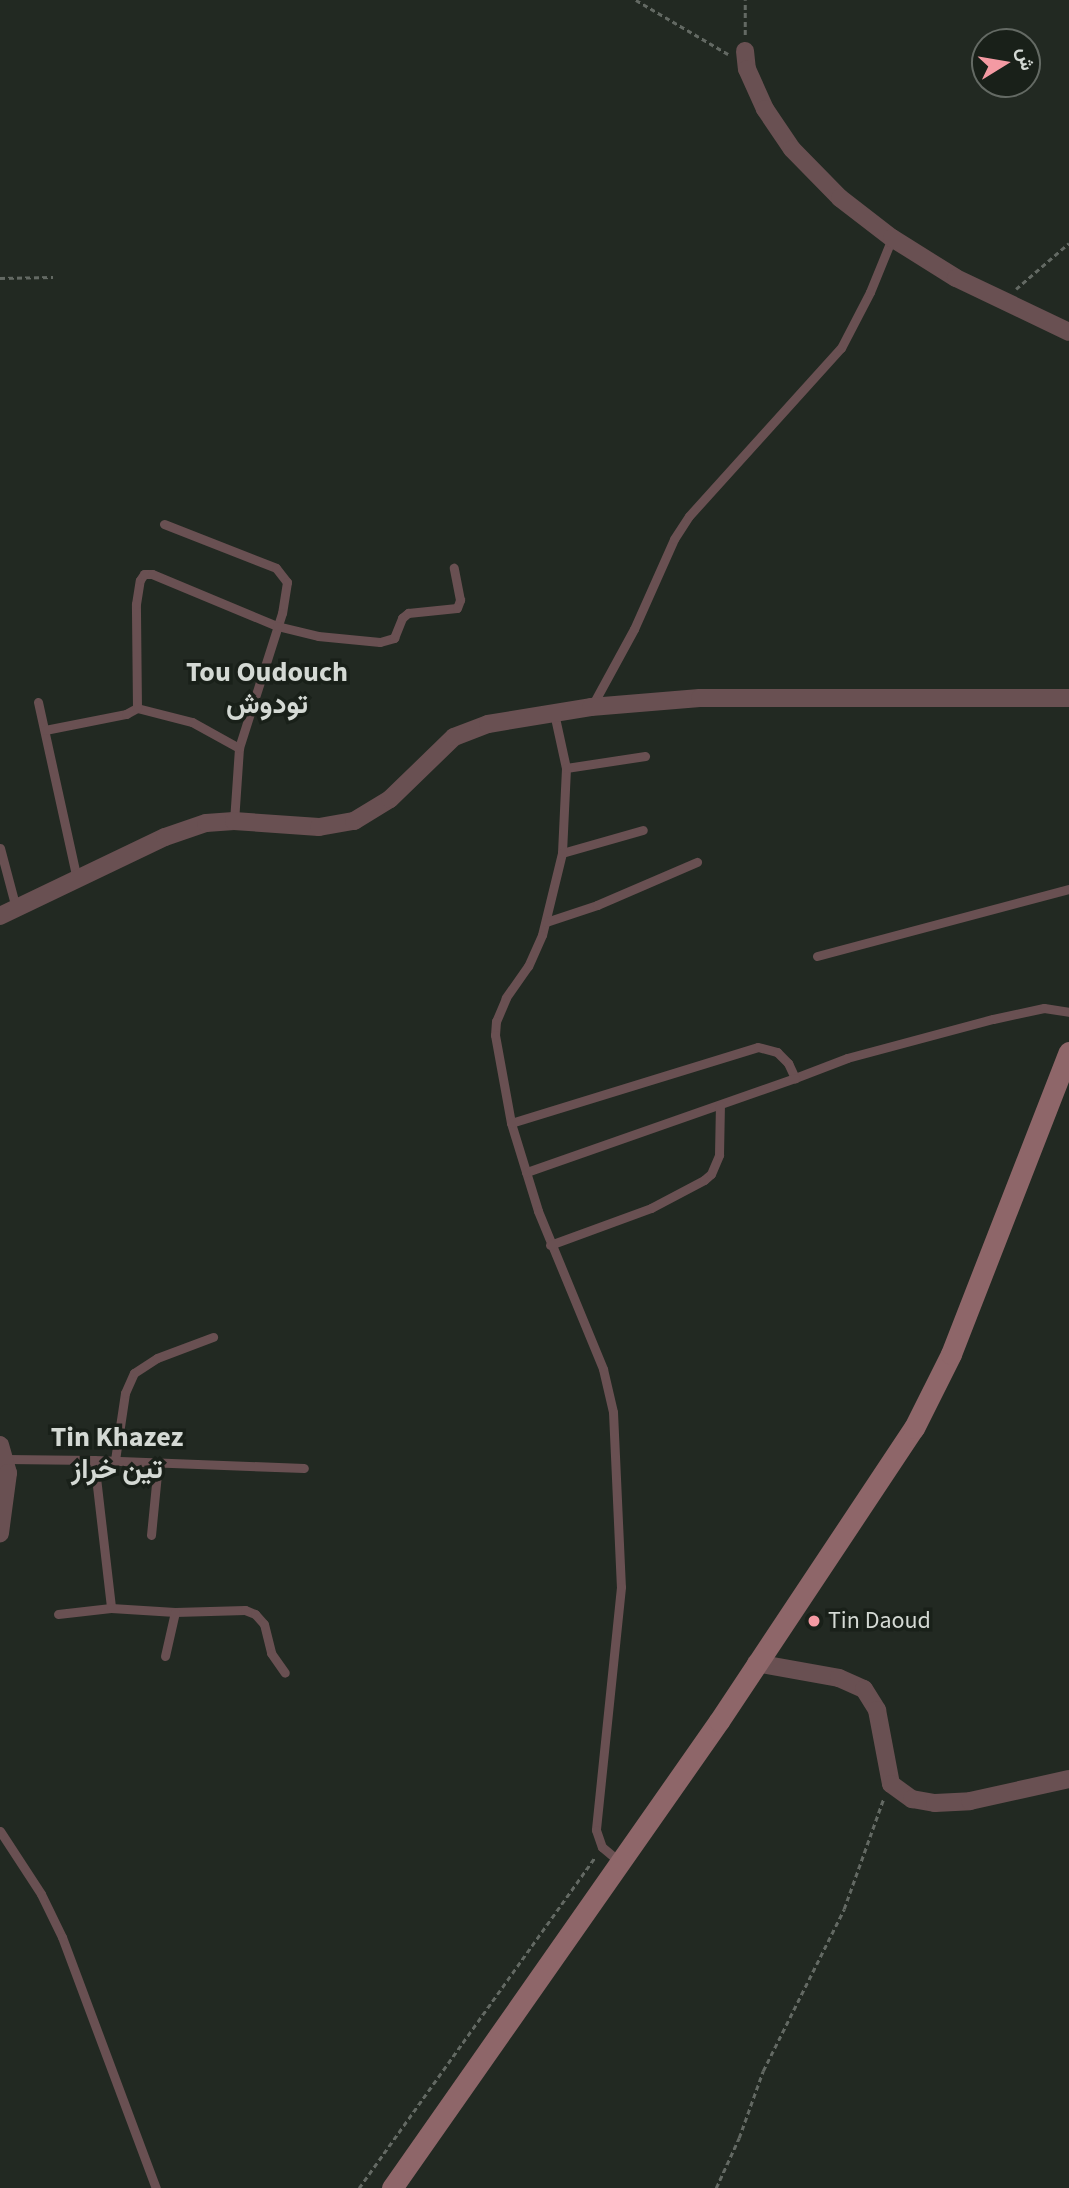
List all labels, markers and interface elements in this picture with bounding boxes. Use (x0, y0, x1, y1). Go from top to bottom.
north arrow (971, 28, 1041, 98)
text: ش (1010, 45, 1041, 73)
district label: Tou Oudouch تودوش (186, 655, 348, 721)
district label: Tin Khazez تين خراز (51, 1420, 183, 1486)
place label: Tin Daoud (828, 1607, 931, 1635)
marker: Tin Daoud (806, 1613, 822, 1629)

